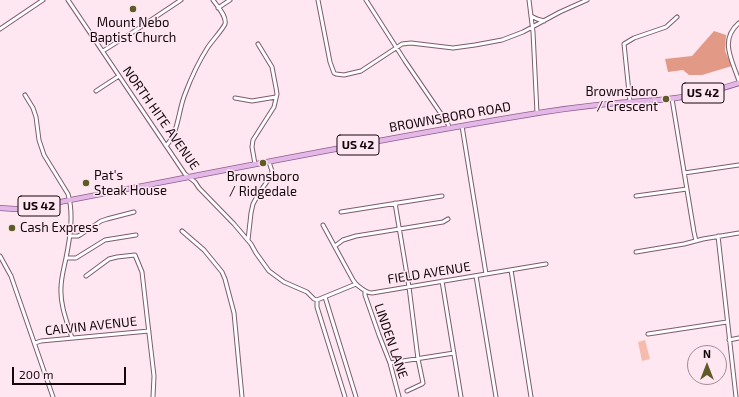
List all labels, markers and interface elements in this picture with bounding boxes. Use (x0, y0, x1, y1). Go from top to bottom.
marker: Mount Nebo Baptist Church (128, 4, 138, 14)
place label: Mount Nebo Baptist Church (90, 15, 176, 46)
street label: NORTH HITE AVENUE (119, 63, 203, 173)
road number: US 42 (682, 83, 724, 103)
place label: Brownsboro / Crescent (585, 84, 658, 115)
marker: Brownsboro / Crescent (661, 94, 671, 104)
street label: BROWNSBORO ROAD (388, 99, 512, 135)
road number: US 42 (337, 135, 379, 155)
marker: Brownsboro / Ridgedale (258, 158, 268, 168)
place label: Pat's Steak House (94, 168, 167, 199)
place label: Brownsboro / Ridgedale (227, 169, 299, 200)
marker: Pat's Steak House (81, 178, 91, 188)
road number: US 42 (18, 196, 60, 216)
place label: Cash Express (20, 220, 99, 236)
marker: Cash Express (7, 223, 17, 233)
street label: FIELD AVENUE (386, 259, 472, 287)
street label: LINDEN LANE (371, 301, 411, 381)
street label: CALVIN AVENUE (44, 313, 138, 339)
north arrow (687, 345, 727, 385)
text: N (703, 347, 711, 360)
scale bar (14, 359, 128, 385)
text: 200 m (19, 367, 53, 381)

